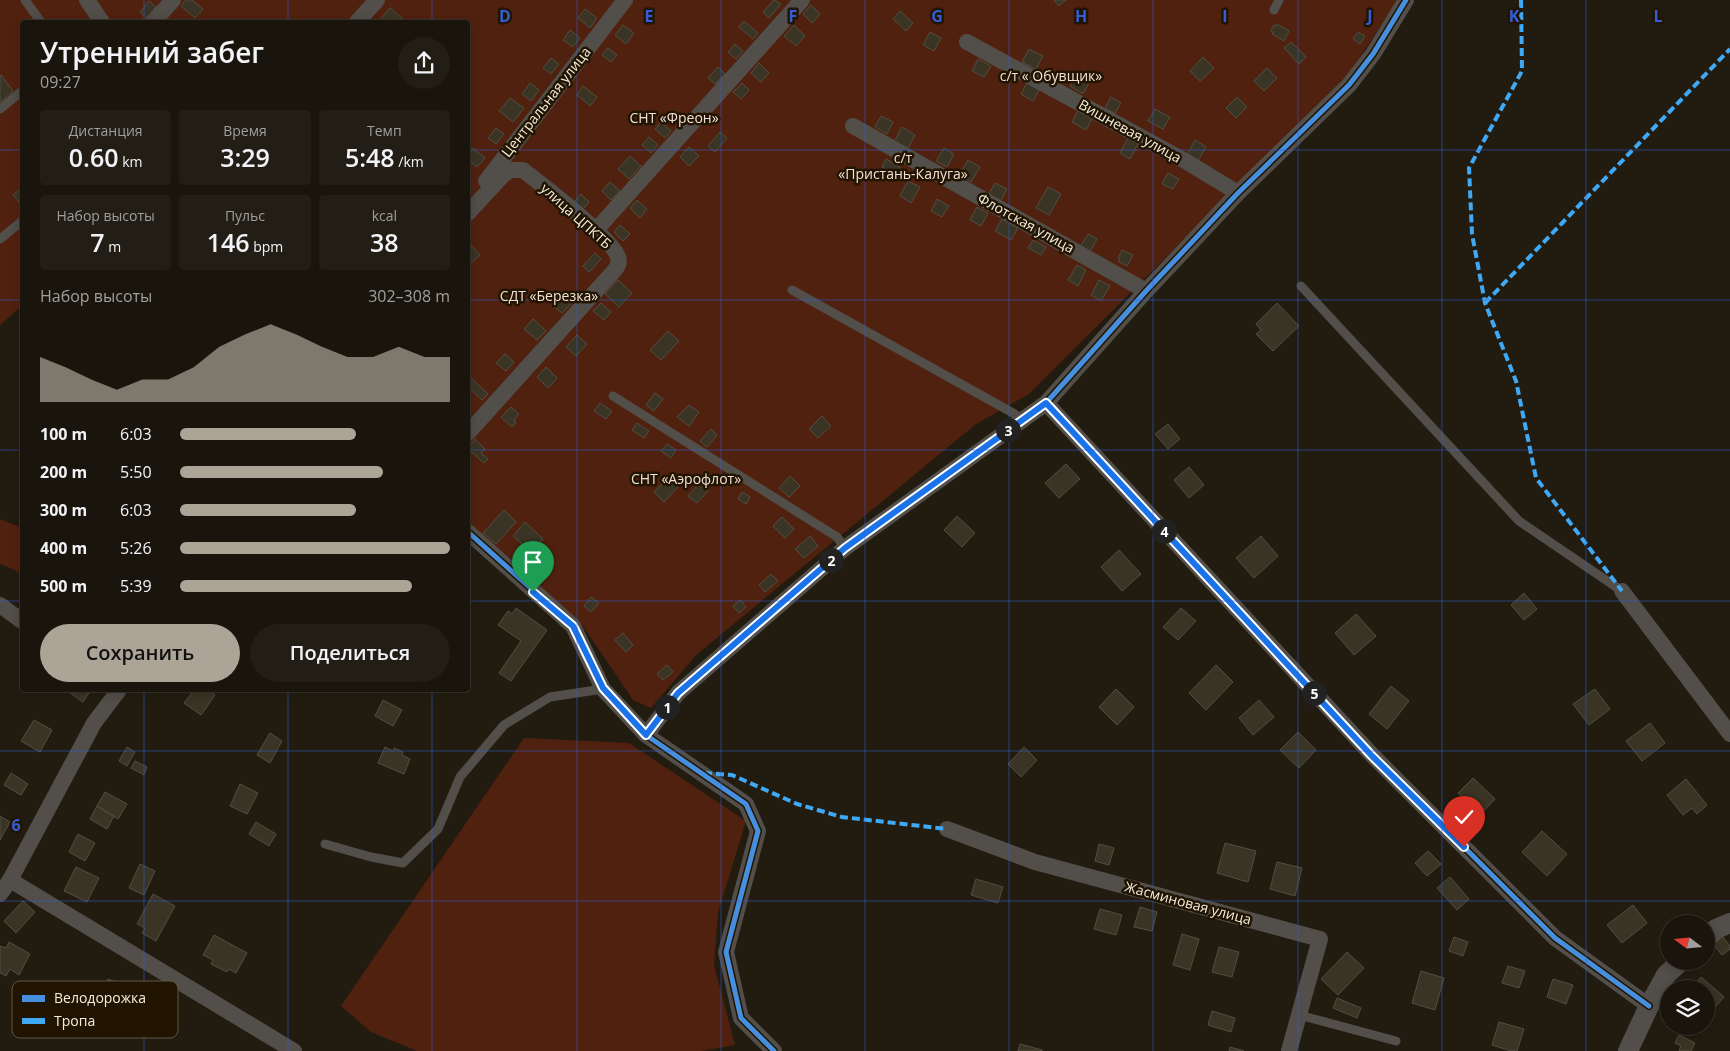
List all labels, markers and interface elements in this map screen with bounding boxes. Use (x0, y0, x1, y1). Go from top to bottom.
text: D (499, 5, 511, 27)
text: E (645, 5, 654, 27)
text: F (789, 5, 797, 27)
text: G (931, 5, 943, 27)
text: H (1075, 5, 1087, 27)
text: I (1222, 5, 1228, 27)
text: J (1365, 5, 1373, 27)
text: K (1509, 5, 1520, 27)
text: L (1653, 5, 1663, 27)
text: Утренний забег (40, 33, 264, 71)
button: share (398, 37, 450, 89)
street label: Центральная улица (497, 43, 595, 161)
park label: с/т « Обувщик» (1000, 66, 1102, 85)
text: 09:27 (40, 71, 81, 93)
street label: Вишневая улица (1075, 94, 1185, 167)
park label: СНТ «Фреон» (629, 108, 719, 127)
text: Дистанция (69, 121, 143, 140)
text: Время (223, 121, 267, 140)
text: Темп (367, 121, 402, 140)
text: 0.60 (69, 140, 119, 174)
text: 3:29 (220, 140, 270, 174)
text: 5:48 (345, 140, 395, 174)
park label: с/т «Пристань-Калуга» (838, 148, 968, 183)
text: km (119, 152, 143, 171)
text: /km (395, 152, 424, 171)
street label: улица ЦПКТБ (537, 179, 616, 253)
street label: Флотская улица (975, 188, 1078, 257)
text: Набор высоты (57, 206, 155, 225)
text: Пульс (225, 206, 265, 225)
text: kcal (372, 206, 397, 225)
text: 7 (90, 225, 105, 259)
text: 146 (207, 225, 250, 259)
text: 38 (370, 225, 399, 259)
text: m (105, 237, 121, 256)
text: bpm (250, 237, 283, 256)
text: Набор высоты (40, 285, 152, 307)
text: 302–308 m (368, 285, 450, 307)
park label: СДТ «Березка» (500, 286, 598, 305)
pin: 3 (996, 418, 1020, 442)
text: 3 (1004, 421, 1013, 440)
text: 100 m (40, 423, 87, 445)
text: 6:03 (120, 423, 152, 445)
text: 200 m (40, 461, 87, 483)
text: 5:50 (120, 461, 152, 483)
park label: СНТ «Аэрофлот» (631, 469, 741, 488)
text: 300 m (40, 499, 87, 521)
text: 6:03 (120, 499, 152, 521)
pin: 4 (1152, 518, 1176, 544)
text: 4 (1160, 522, 1169, 541)
text: 400 m (40, 537, 87, 559)
text: 5:26 (120, 537, 152, 559)
pin (512, 541, 554, 592)
icon: arrive (519, 548, 547, 576)
pin: 2 (818, 548, 844, 572)
text: 2 (827, 551, 836, 570)
text: 500 m (40, 575, 87, 597)
text: 5:39 (120, 575, 152, 597)
button: Сохранить (40, 624, 240, 682)
button: Поделиться (250, 624, 450, 682)
pin: 5 (1302, 680, 1326, 706)
text: 5 (1310, 684, 1319, 703)
pin: 1 (654, 694, 680, 720)
text: 1 (663, 698, 672, 717)
pin (1443, 796, 1485, 847)
icon: check (1450, 803, 1478, 831)
text: 6 (11, 814, 21, 836)
street label: Жасминовая улица (1123, 876, 1254, 929)
north arrow (1660, 915, 1715, 970)
map controls (1660, 915, 1715, 1035)
button: layers (1660, 980, 1715, 1035)
legend (12, 981, 178, 1038)
text: Велодорожка (54, 988, 146, 1007)
text: Тропа (54, 1011, 95, 1030)

